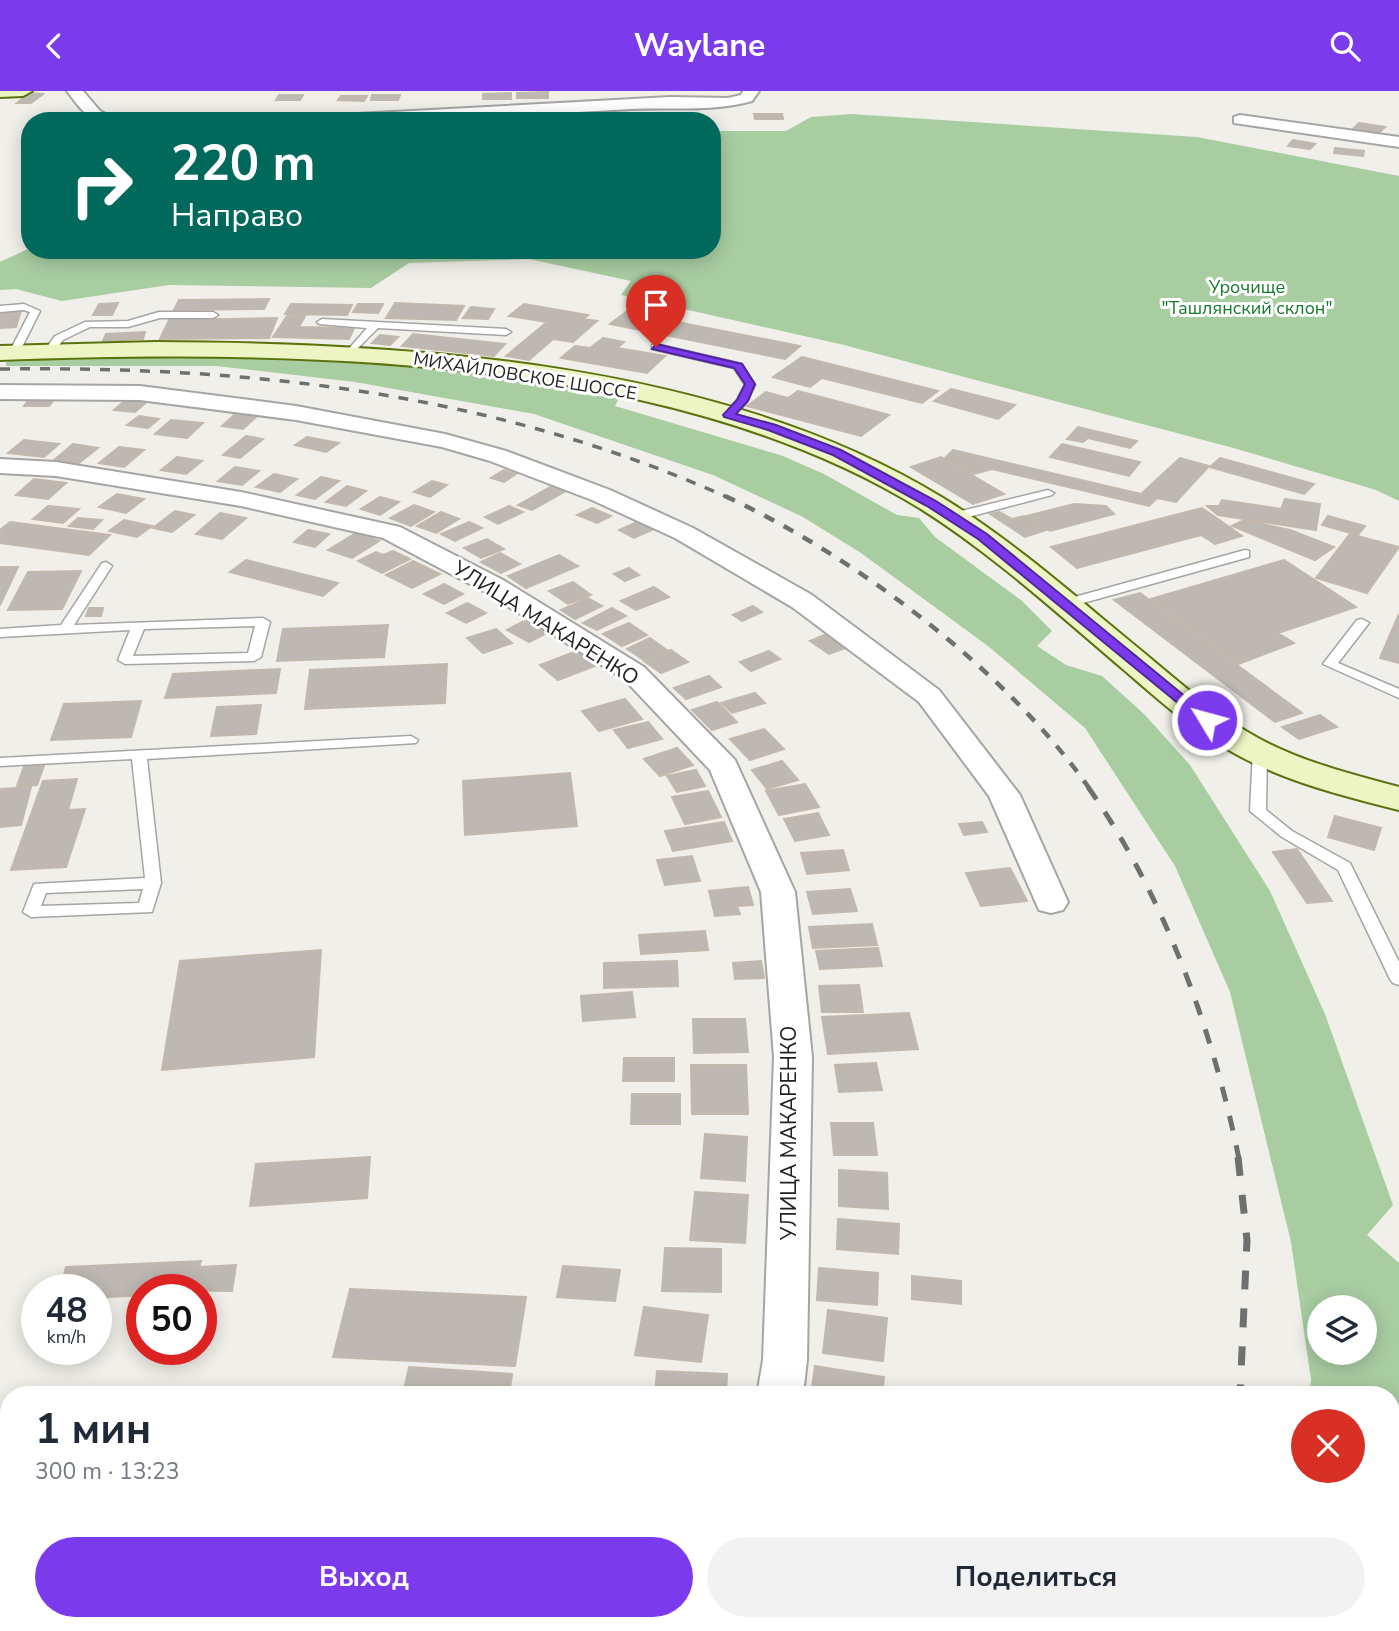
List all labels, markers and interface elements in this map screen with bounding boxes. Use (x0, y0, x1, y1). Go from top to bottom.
text: Waylane (634, 24, 765, 67)
icon: back (35, 27, 73, 65)
icon: search (1326, 27, 1364, 65)
text: 220 m (171, 130, 315, 197)
icon: right (56, 140, 147, 231)
text: Направо (171, 194, 303, 237)
pin (626, 275, 686, 347)
park label: Урочище "Ташлянский склон" (1162, 275, 1332, 320)
icon: arrive (637, 286, 675, 324)
street label: МИХАЙЛОВСКОЕ ШОССЕ (412, 346, 638, 406)
street label: УЛИЦА МАКАРЕНКО (447, 554, 644, 692)
position arrow (1170, 683, 1244, 757)
street label: УЛИЦА МАКАРЕНКО (775, 1026, 803, 1241)
speed limit sign: 50 (126, 1274, 217, 1365)
text: 48 (45, 1287, 88, 1334)
map controls (1307, 1295, 1377, 1365)
button: layers (1307, 1295, 1377, 1365)
text: km/h (47, 1325, 86, 1349)
text: 1 мин (35, 1401, 151, 1458)
button: close (1291, 1409, 1365, 1483)
text: 300 m · 13:23 (35, 1456, 180, 1487)
button: Выход (35, 1537, 693, 1617)
button: Поделиться (707, 1537, 1365, 1617)

